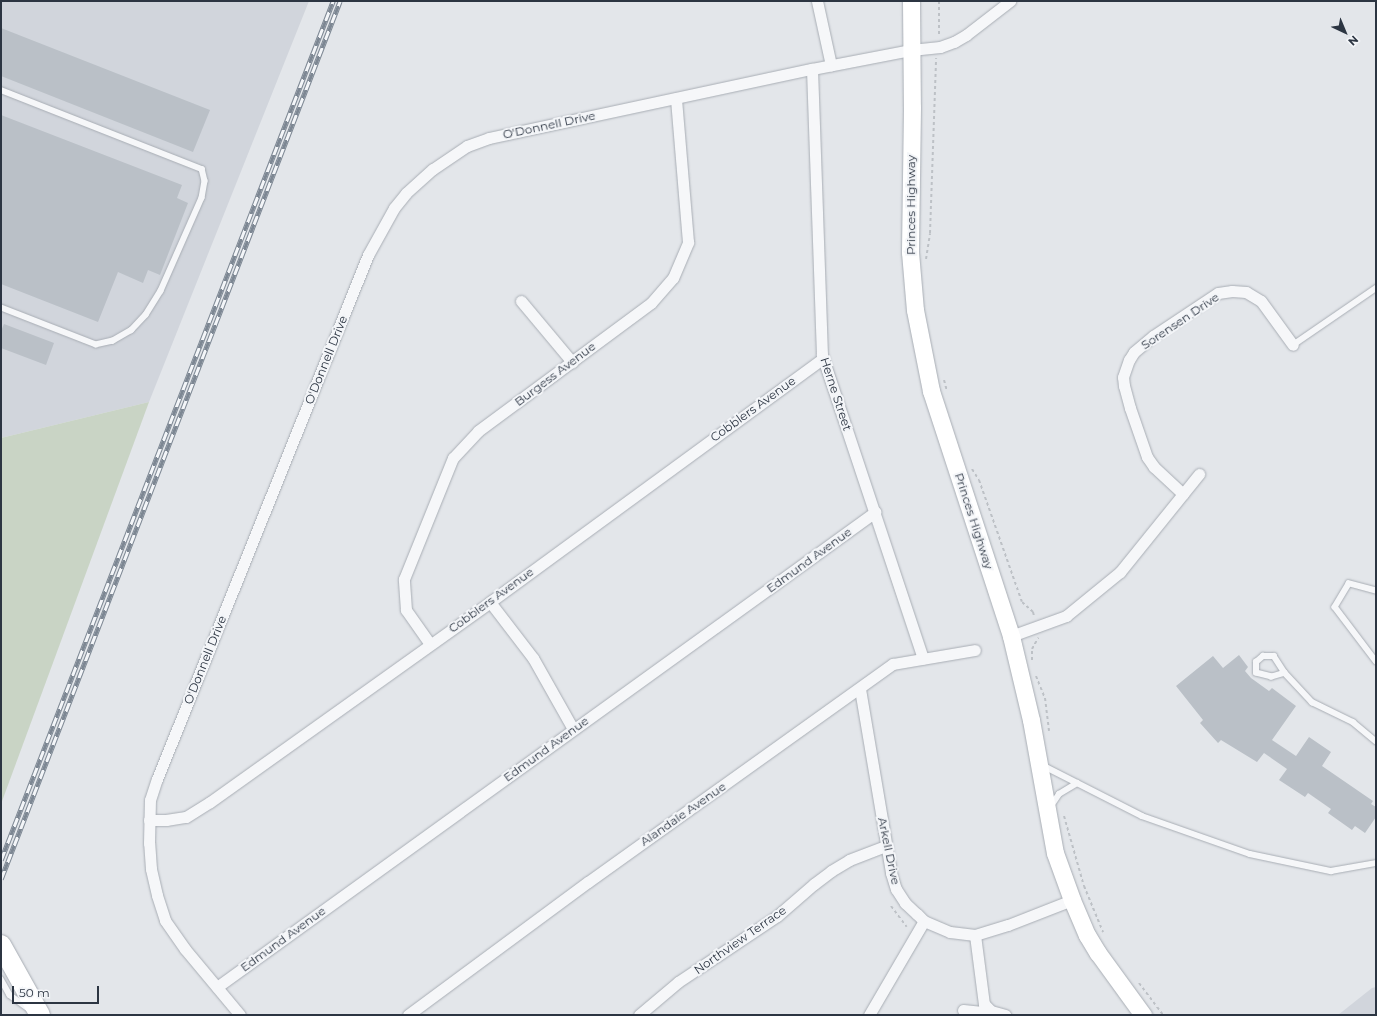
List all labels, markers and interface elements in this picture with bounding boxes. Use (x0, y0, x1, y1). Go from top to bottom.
north arrow (1325, 12, 1365, 52)
text: N (1345, 33, 1361, 49)
street label: O'Donnell Drive (501, 108, 597, 142)
street label: Princes Highway (904, 155, 918, 255)
street label: Sorensen Drive (1138, 290, 1222, 352)
street label: O'Donnell Drive (302, 314, 350, 406)
street label: Burgess Avenue (512, 339, 598, 409)
street label: Herne Street (817, 355, 855, 433)
street label: Cobblers Avenue (708, 373, 798, 445)
street label: Princes Highway (952, 471, 996, 571)
street label: Edmund Avenue (764, 524, 854, 596)
street label: Cobblers Avenue (446, 564, 536, 636)
street label: O'Donnell Drive (181, 614, 229, 706)
street label: Edmund Avenue (501, 713, 591, 785)
street label: Alandale Avenue (637, 779, 729, 849)
street label: Arkell Drive (875, 816, 903, 886)
street label: Edmund Avenue (238, 903, 328, 975)
street label: Northview Terrace (691, 903, 789, 977)
scale bar (14, 978, 101, 1004)
text: 50 m (19, 985, 50, 1000)

